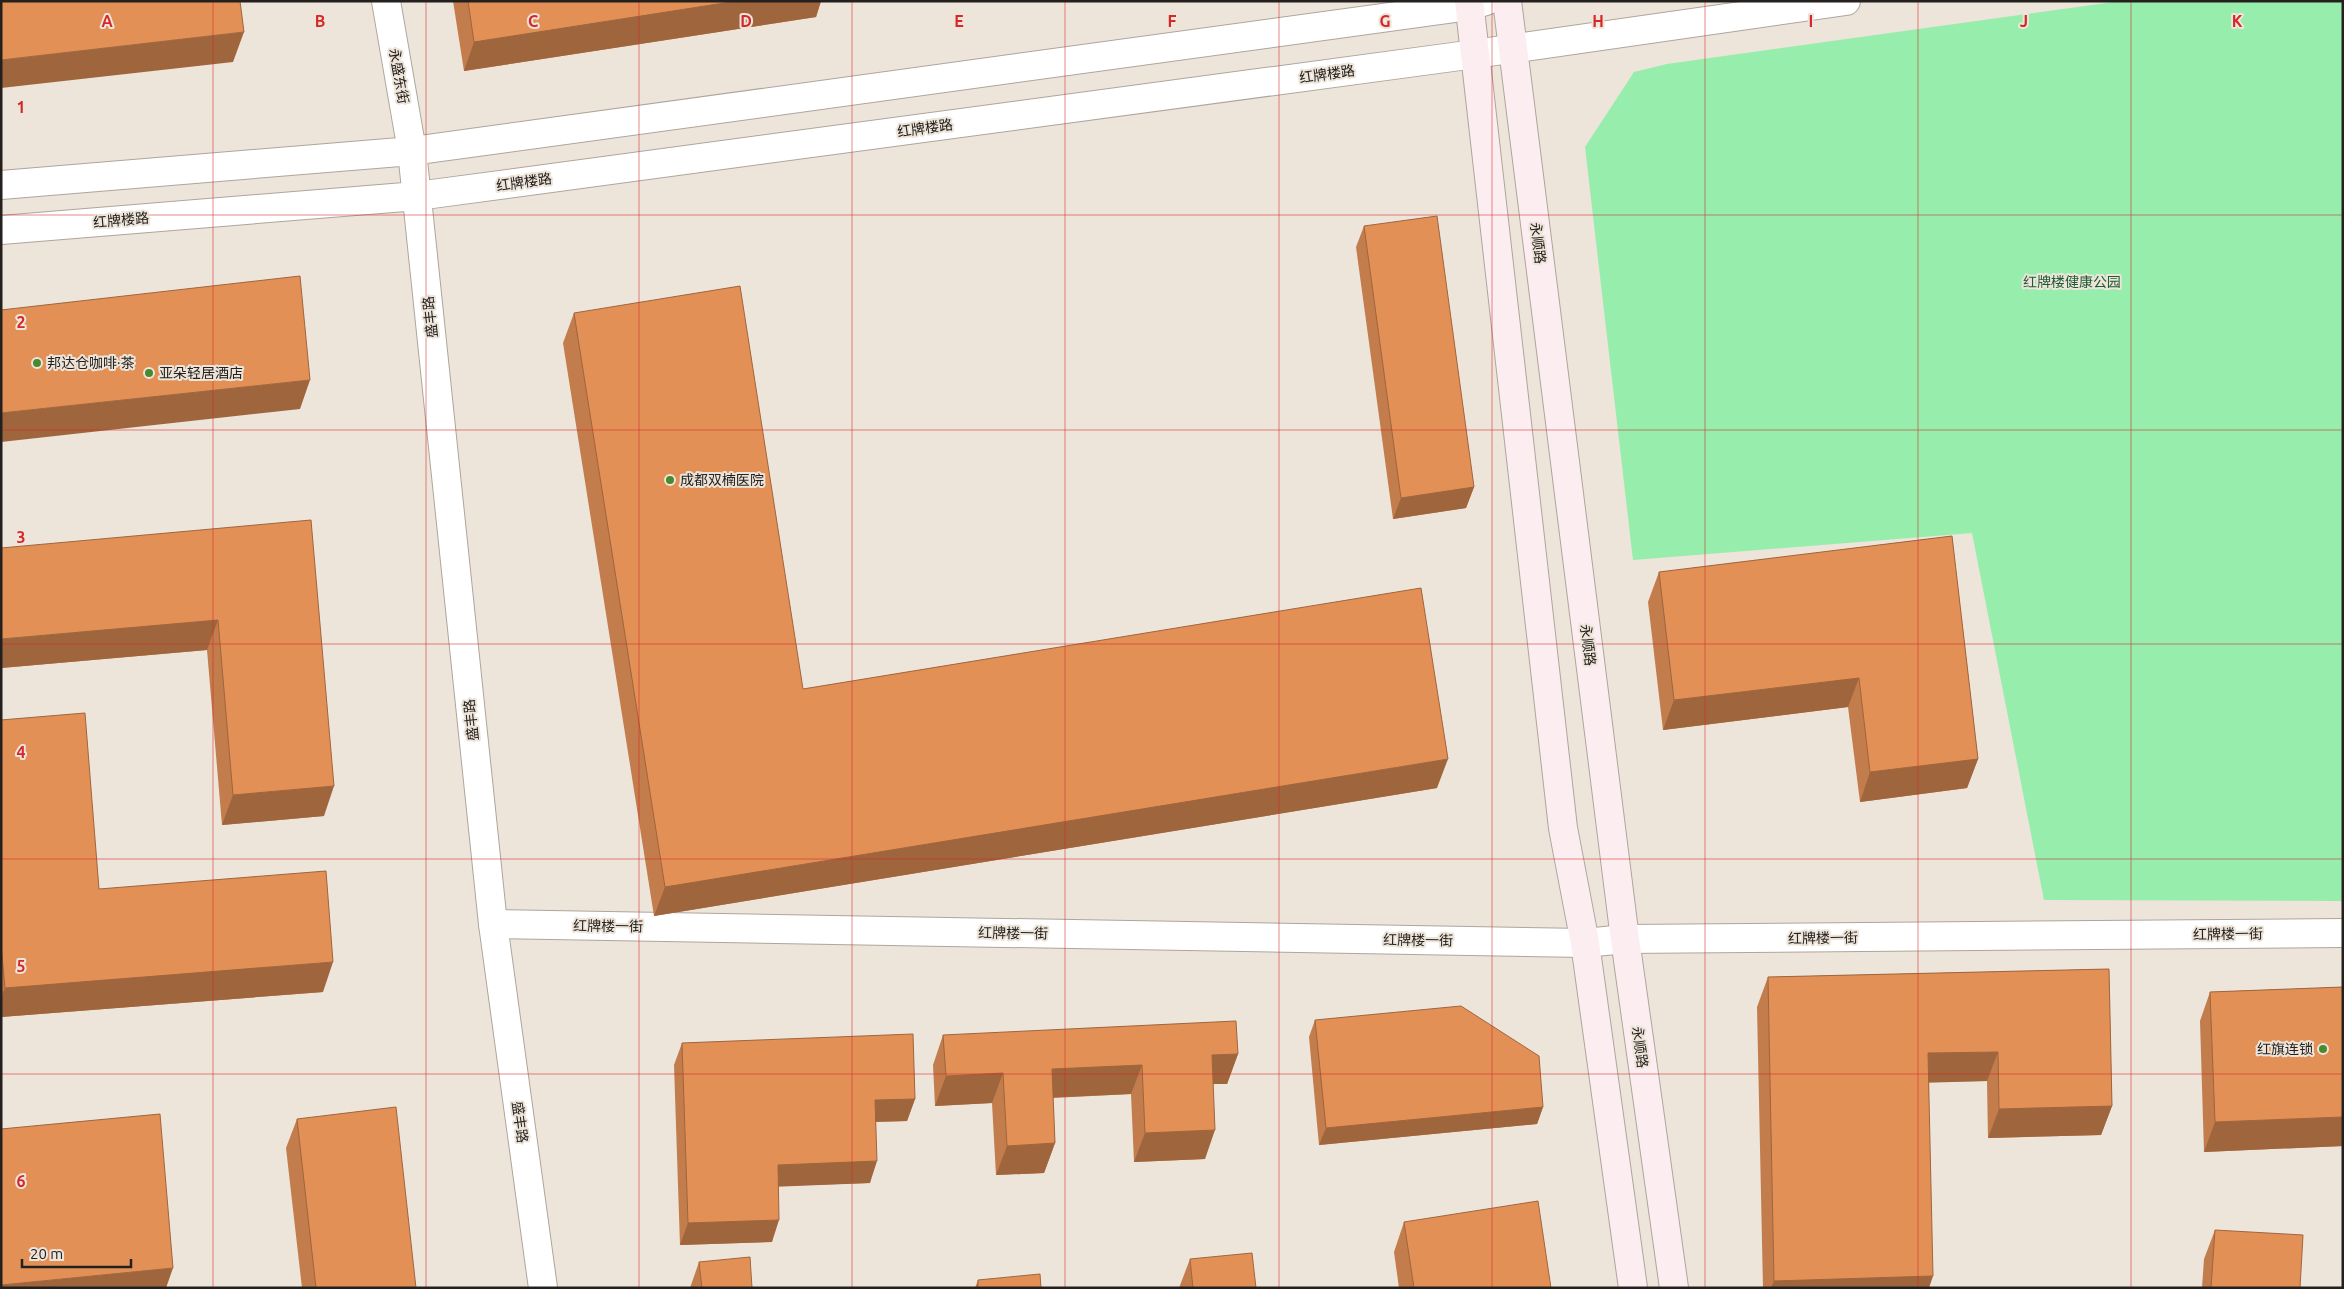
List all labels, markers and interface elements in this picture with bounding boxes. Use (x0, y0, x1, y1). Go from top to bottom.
text: A (101, 12, 113, 30)
text: B (315, 12, 325, 30)
text: C (528, 12, 538, 30)
text: D (740, 12, 752, 30)
text: E (954, 12, 964, 30)
text: F (1168, 12, 1177, 30)
text: G (1379, 12, 1391, 30)
text: H (1592, 12, 1604, 30)
text: I (1809, 12, 1813, 30)
text: J (2020, 12, 2028, 30)
text: K (2232, 12, 2243, 30)
street label: 永盛东街 (386, 47, 412, 105)
street label: 红牌楼路 (1298, 62, 1356, 86)
text: 1 (16, 98, 26, 116)
street label: 红牌楼路 (896, 116, 954, 140)
street label: 红牌楼路 (495, 170, 553, 194)
street label: 红牌楼路 (92, 210, 150, 230)
street label: 永顺路 (1528, 221, 1548, 265)
park label: 红牌楼健康公园 (2023, 274, 2121, 290)
street label: 盛丰路 (420, 295, 440, 339)
text: 2 (16, 313, 26, 331)
place label: 邦达仓咖啡·茶 (47, 355, 134, 371)
marker: 邦达仓咖啡·茶 (31, 357, 43, 369)
place label: 亚朵轻居酒店 (159, 365, 243, 381)
marker: 亚朵轻居酒店 (143, 367, 155, 379)
place label: 成都双楠医院 (680, 472, 764, 488)
marker: 成都双楠医院 (664, 474, 676, 486)
text: 3 (16, 528, 26, 546)
street label: 永顺路 (1578, 623, 1598, 667)
street label: 盛丰路 (461, 698, 481, 742)
text: 4 (16, 743, 26, 761)
street label: 红牌楼一街 (573, 917, 643, 935)
street label: 红牌楼一街 (978, 924, 1048, 942)
street label: 红牌楼一街 (2193, 925, 2263, 943)
street label: 红牌楼一街 (1788, 929, 1858, 947)
street label: 红牌楼一街 (1383, 931, 1453, 949)
text: 5 (16, 957, 26, 975)
street label: 永顺路 (1629, 1025, 1651, 1069)
place label: 红旗连锁 (2257, 1041, 2313, 1057)
marker: 红旗连锁 (2317, 1043, 2329, 1055)
street label: 盛丰路 (509, 1100, 531, 1144)
text: 6 (16, 1172, 26, 1190)
scale bar (22, 1236, 131, 1268)
text: 20 m (30, 1245, 63, 1262)

